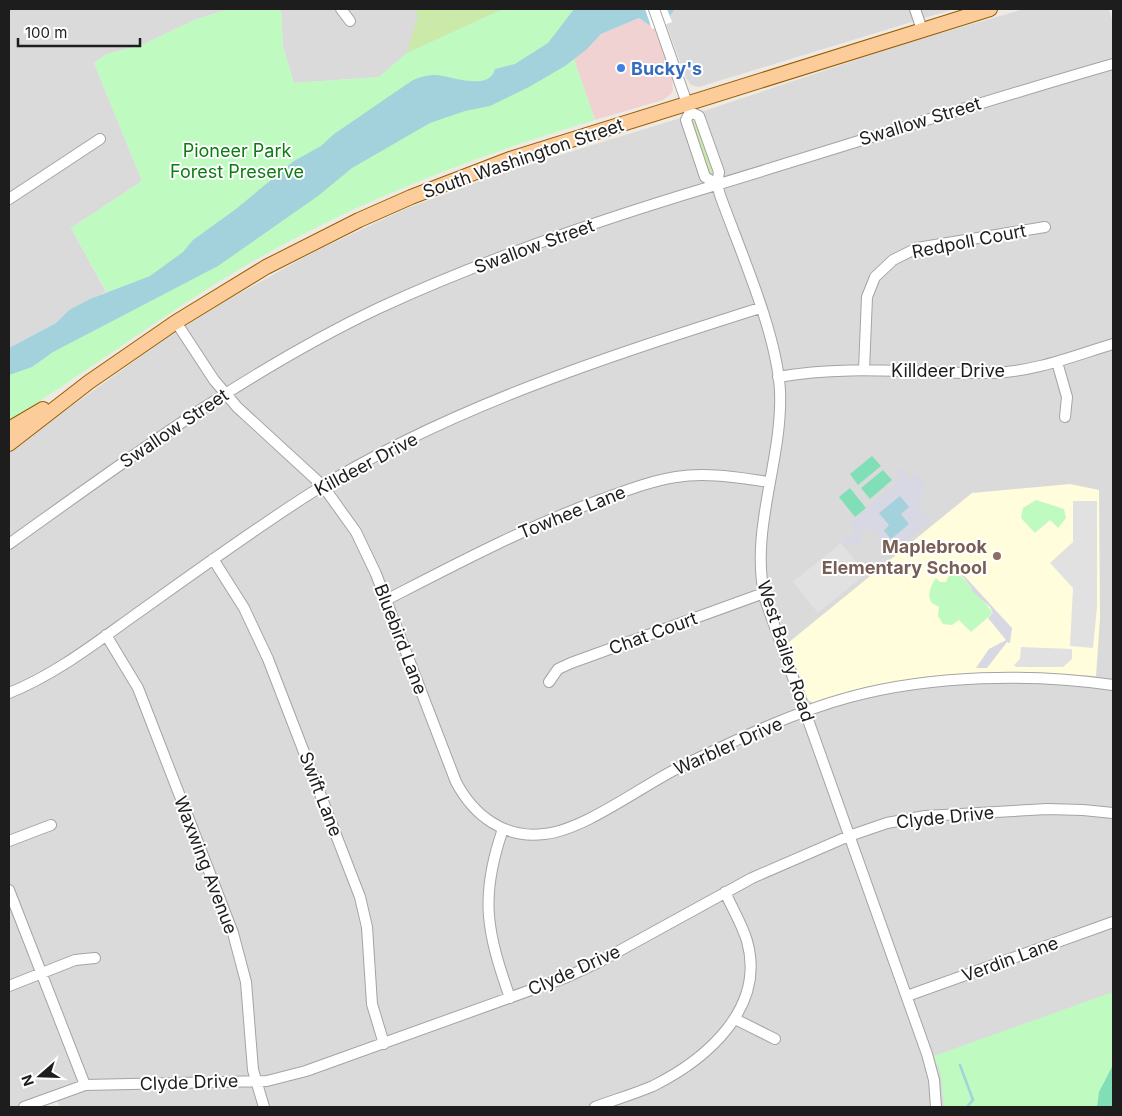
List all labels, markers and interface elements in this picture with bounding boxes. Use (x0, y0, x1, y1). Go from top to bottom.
scale bar (18, 15, 140, 47)
text: 100 m (25, 23, 67, 42)
place label: Bucky's (631, 58, 702, 79)
marker: Bucky's (615, 62, 627, 74)
street label: Swallow Street (857, 92, 983, 149)
street label: South Washington Street (420, 114, 626, 202)
park label: Pioneer Park Forest Preserve (170, 140, 304, 182)
street label: Swallow Street (471, 215, 597, 277)
street label: Redpoll Court (910, 220, 1028, 262)
street label: Killdeer Drive (891, 360, 1005, 381)
street label: Swallow Street (116, 384, 232, 472)
street label: Killdeer Drive (311, 428, 421, 500)
street label: Towhee Lane (515, 481, 629, 543)
place label: Maplebrook Elementary School (822, 536, 988, 578)
marker: Maplebrook Elementary School (991, 550, 1003, 562)
street label: West Bailey Road (753, 578, 819, 724)
street label: Bluebird Lane (370, 581, 432, 697)
street label: Chat Court (606, 607, 700, 659)
street label: Warbler Drive (671, 713, 785, 779)
street label: Swift Lane (295, 749, 347, 839)
street label: Waxwing Avenue (170, 793, 242, 937)
street label: Clyde Drive (895, 801, 995, 833)
street label: Verdin Lane (959, 932, 1061, 986)
street label: Clyde Drive (525, 940, 623, 1000)
north arrow (15, 1051, 65, 1101)
street label: Clyde Drive (139, 1070, 239, 1094)
text: N (18, 1073, 37, 1089)

